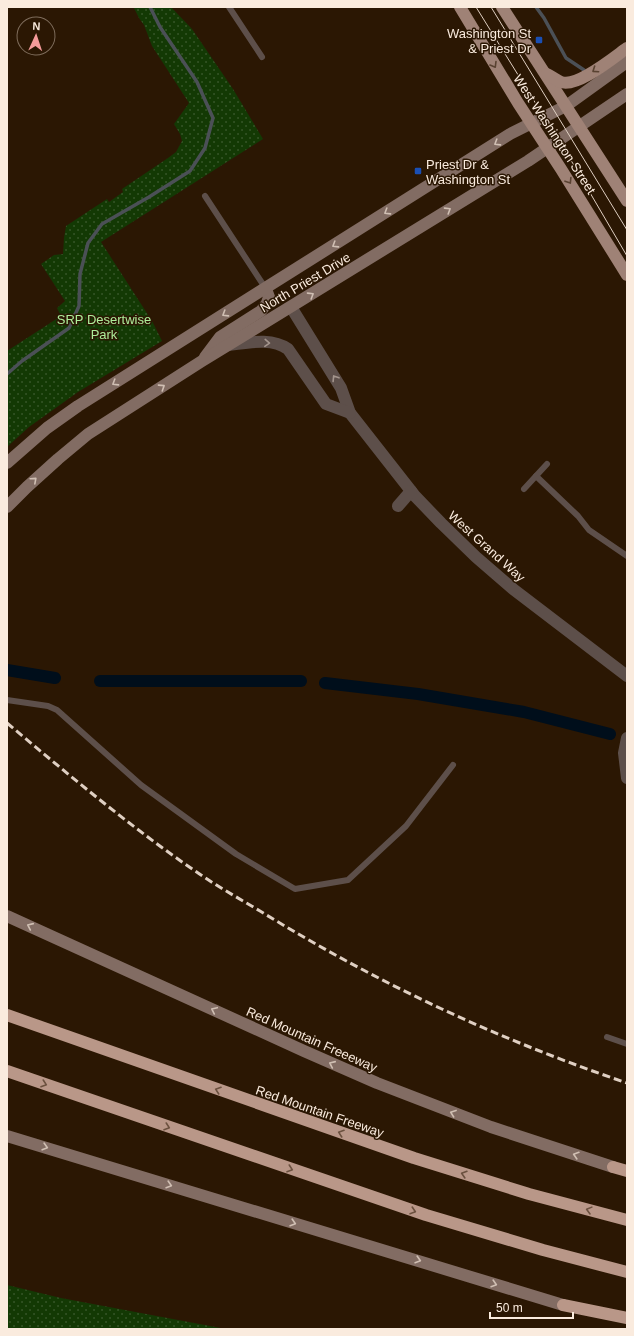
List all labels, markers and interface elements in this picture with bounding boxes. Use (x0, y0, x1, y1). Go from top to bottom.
north arrow (16, 16, 56, 56)
text: N (32, 20, 41, 32)
place label: Washington St & Priest Dr (447, 26, 532, 56)
marker: Washington St & Priest Dr (534, 35, 544, 45)
one-way arrow (490, 60, 497, 67)
one-way arrow (592, 65, 599, 73)
street label: West Washington Street (510, 72, 599, 197)
one-way arrow (494, 138, 501, 145)
place label: Priest Dr & Washington St (426, 157, 510, 187)
marker: Priest Dr & Washington St (413, 166, 423, 176)
one-way arrow (564, 177, 571, 184)
one-way arrow (384, 207, 391, 215)
one-way arrow (444, 208, 451, 215)
one-way arrow (332, 240, 339, 248)
street label: North Priest Drive (257, 250, 353, 315)
one-way arrow (307, 292, 314, 299)
one-way arrow (222, 310, 229, 317)
park label: SRP Desertwise Park (57, 312, 151, 342)
one-way arrow (264, 338, 270, 347)
one-way arrow (332, 375, 340, 382)
one-way arrow (112, 378, 119, 386)
one-way arrow (158, 384, 165, 391)
one-way arrow (30, 477, 37, 484)
street label: West Grand Way (445, 508, 529, 585)
one-way arrow (27, 923, 34, 931)
street label: Red Mountain Freeeway (244, 1004, 380, 1075)
one-way arrow (211, 1007, 218, 1015)
one-way arrow (329, 1061, 337, 1069)
one-way arrow (40, 1079, 47, 1088)
street label: Red Mountain Freeway (254, 1083, 386, 1141)
one-way arrow (215, 1086, 222, 1095)
one-way arrow (449, 1109, 456, 1117)
one-way arrow (163, 1122, 170, 1130)
one-way arrow (338, 1130, 345, 1138)
one-way arrow (41, 1142, 48, 1151)
one-way arrow (573, 1151, 580, 1160)
one-way arrow (286, 1164, 293, 1173)
one-way arrow (461, 1170, 468, 1179)
one-way arrow (165, 1180, 172, 1189)
one-way arrow (409, 1206, 416, 1215)
one-way arrow (586, 1206, 593, 1215)
one-way arrow (290, 1218, 297, 1227)
one-way arrow (414, 1255, 421, 1264)
one-way arrow (490, 1279, 497, 1287)
scale bar (490, 1294, 573, 1320)
text: 50 m (496, 1301, 523, 1315)

